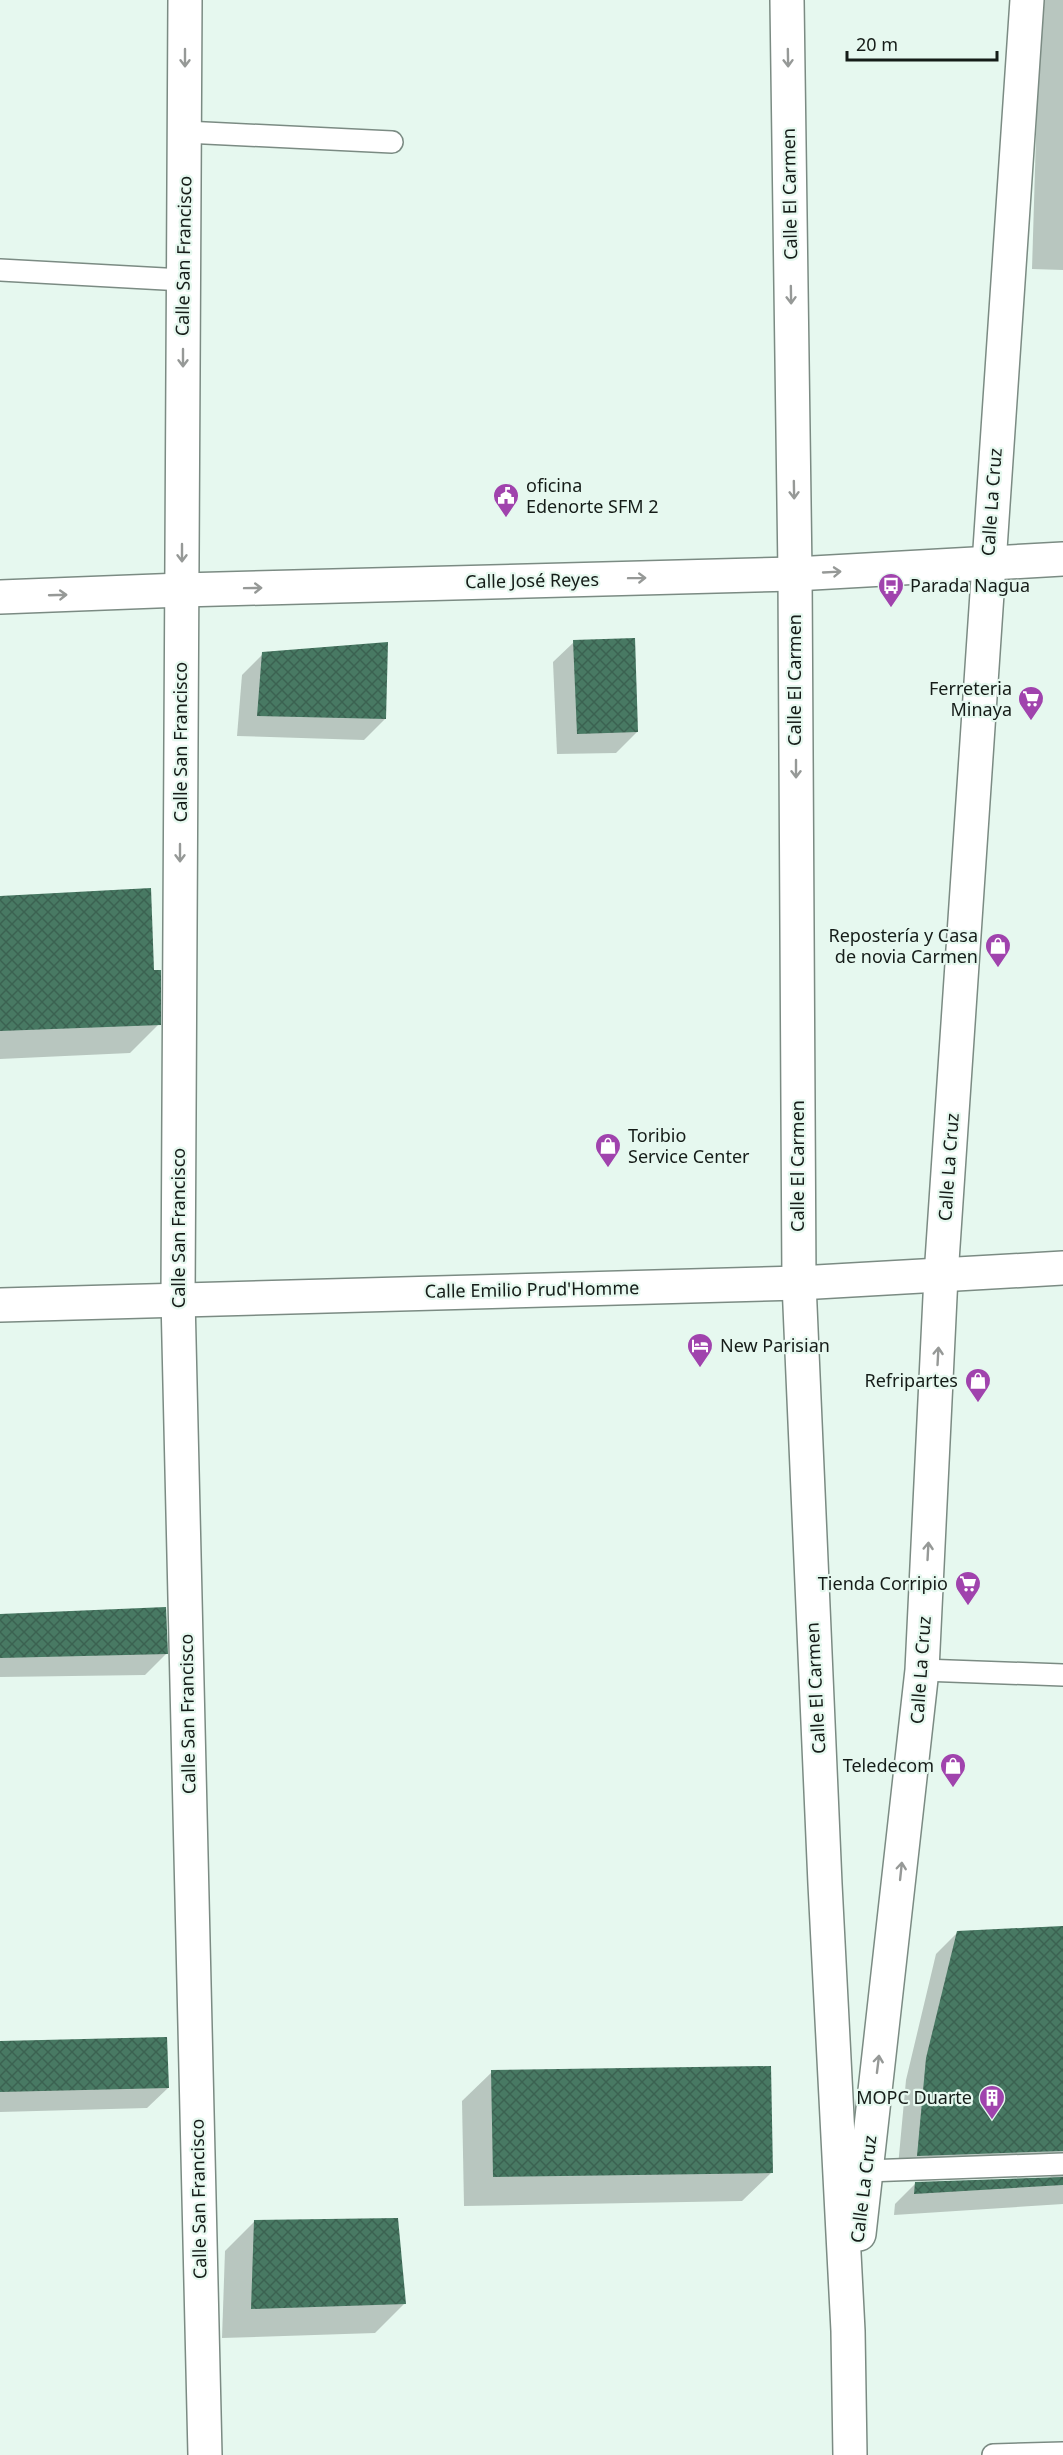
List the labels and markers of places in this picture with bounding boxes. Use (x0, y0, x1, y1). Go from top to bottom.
place label: oficina Edenorte SFM 2 (526, 473, 659, 518)
public building icon: oficina Edenorte SFM 2 (491, 481, 521, 519)
bus stop icon: Parada Nagua (876, 571, 906, 609)
place label: Parada Nagua (910, 573, 1030, 597)
place label: Ferreteria Minaya (929, 676, 1012, 721)
supermarket icon: Ferreteria Minaya (1016, 684, 1046, 722)
place label: Repostería y Casa de novia Carmen (829, 923, 978, 968)
shop icon: Repostería y Casa de novia Carmen (983, 931, 1013, 969)
place label: Toribio Service Center (628, 1123, 750, 1168)
shop icon: Toribio Service Center (593, 1131, 623, 1169)
hotel icon: New Parisian (685, 1331, 715, 1369)
place label: New Parisian (720, 1333, 830, 1357)
shop icon: Refripartes (963, 1366, 993, 1404)
place label: Refripartes (865, 1368, 958, 1392)
supermarket icon: Tienda Corripio (953, 1569, 983, 1607)
place label: Tienda Corripio (818, 1571, 948, 1595)
shop icon: Teledecom (938, 1751, 968, 1789)
place label: Teledecom (843, 1753, 934, 1777)
building icon: MOPC Duarte (977, 2083, 1007, 2121)
place label: MOPC Duarte (856, 2085, 972, 2109)

